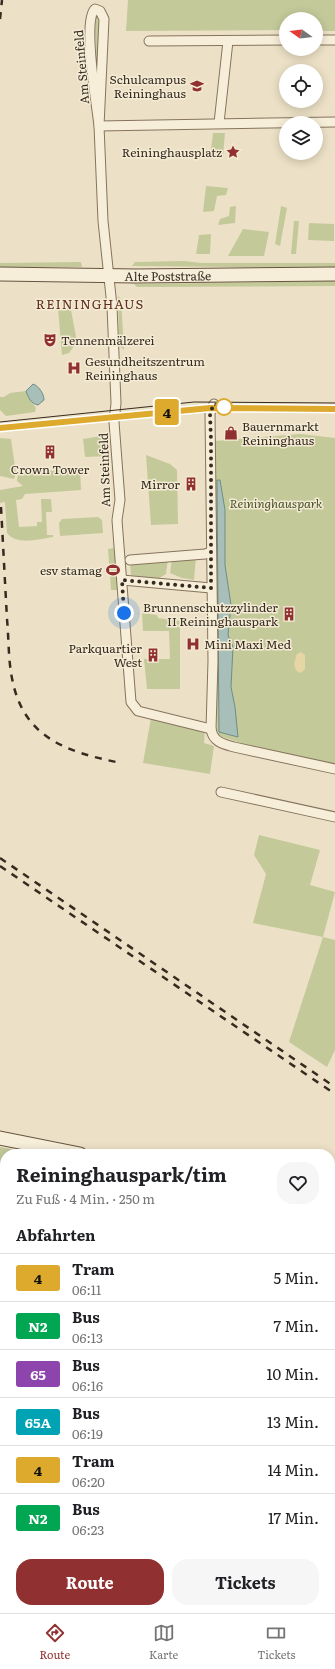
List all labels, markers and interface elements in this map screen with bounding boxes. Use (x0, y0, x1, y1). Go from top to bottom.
north arrow (279, 12, 323, 56)
map controls (279, 12, 323, 160)
street label: Am Steinfeld (69, 28, 93, 105)
button: locate (279, 64, 323, 108)
place label: Schulcampus Reininghaus (110, 70, 187, 102)
school or university icon: Schulcampus Reininghaus (189, 78, 205, 94)
button: layers (279, 116, 323, 160)
place label: Reininghausplatz (122, 143, 222, 161)
place icon: Reininghausplatz (225, 144, 241, 160)
street label: Alte Poststraße (125, 266, 211, 285)
district label: REININGHAUS (36, 294, 144, 313)
place label: Tennenmälzerei (61, 331, 155, 349)
theatre icon: Tennenmälzerei (42, 332, 58, 348)
place label: Gesundheitszentrum Reininghaus (85, 352, 205, 384)
hospital icon: Gesundheitszentrum Reininghaus (66, 360, 82, 376)
unlabelled marker (215, 398, 233, 416)
line badge: 4 (154, 399, 180, 425)
text: 4 (163, 402, 171, 422)
place label: Bauernmarkt Reininghaus (242, 417, 319, 449)
shop icon: Bauernmarkt Reininghaus (223, 425, 239, 441)
street label: Am Steinfeld (94, 432, 114, 508)
building icon: Crown Tower (42, 444, 58, 460)
place label: Crown Tower (11, 460, 90, 478)
place label: Mirror (140, 475, 180, 493)
building icon: Mirror (183, 476, 199, 492)
park label: Reininghauspark (230, 494, 323, 512)
place label: esv stamag (40, 561, 102, 579)
sports icon: esv stamag (105, 562, 121, 578)
place label: Brunnenschutzzylinder II Reininghauspark (143, 598, 279, 630)
your location (114, 603, 134, 623)
building icon: Brunnenschutzzylinder II Reininghauspark (281, 606, 297, 622)
place label: Mini Maxi Med (204, 635, 292, 653)
hospital icon: Mini Maxi Med (185, 636, 201, 652)
place label: Parkquartier West (68, 639, 142, 671)
building icon: Parkquartier West (145, 647, 161, 663)
text: Reininghauspark/tim (16, 1160, 227, 1188)
button: heart (277, 1162, 319, 1204)
text: Zu Fuß · 4 Min. · 250 m (16, 1189, 155, 1208)
text: Abfahrten (16, 1223, 95, 1246)
text: Tram (72, 1257, 115, 1280)
text: 5 Min. (274, 1266, 319, 1289)
text: 4 (34, 1268, 42, 1288)
text: 06:11 (72, 1280, 101, 1299)
text: Bus (72, 1305, 100, 1328)
text: 7 Min. (274, 1314, 319, 1337)
text: N2 (28, 1316, 48, 1336)
text: 06:13 (72, 1328, 103, 1347)
text: Bus (72, 1353, 100, 1376)
text: 10 Min. (266, 1362, 319, 1385)
text: 65 (30, 1364, 46, 1384)
text: 06:16 (72, 1376, 103, 1395)
text: Bus (72, 1401, 100, 1424)
text: 13 Min. (267, 1410, 319, 1433)
text: 65A (25, 1412, 51, 1432)
text: 06:19 (72, 1424, 103, 1443)
text: Tram (72, 1449, 115, 1472)
text: 14 Min. (267, 1458, 319, 1481)
text: 4 (34, 1460, 42, 1480)
text: 06:20 (72, 1472, 105, 1491)
text: Bus (72, 1497, 100, 1520)
text: 17 Min. (268, 1506, 319, 1529)
text: N2 (28, 1508, 48, 1528)
text: 06:23 (72, 1520, 104, 1539)
button: Route (16, 1559, 164, 1605)
button: Tickets (172, 1559, 319, 1605)
tab: Route (39, 1622, 70, 1662)
tab: Karte (149, 1622, 178, 1662)
tab: Tickets (257, 1622, 296, 1662)

